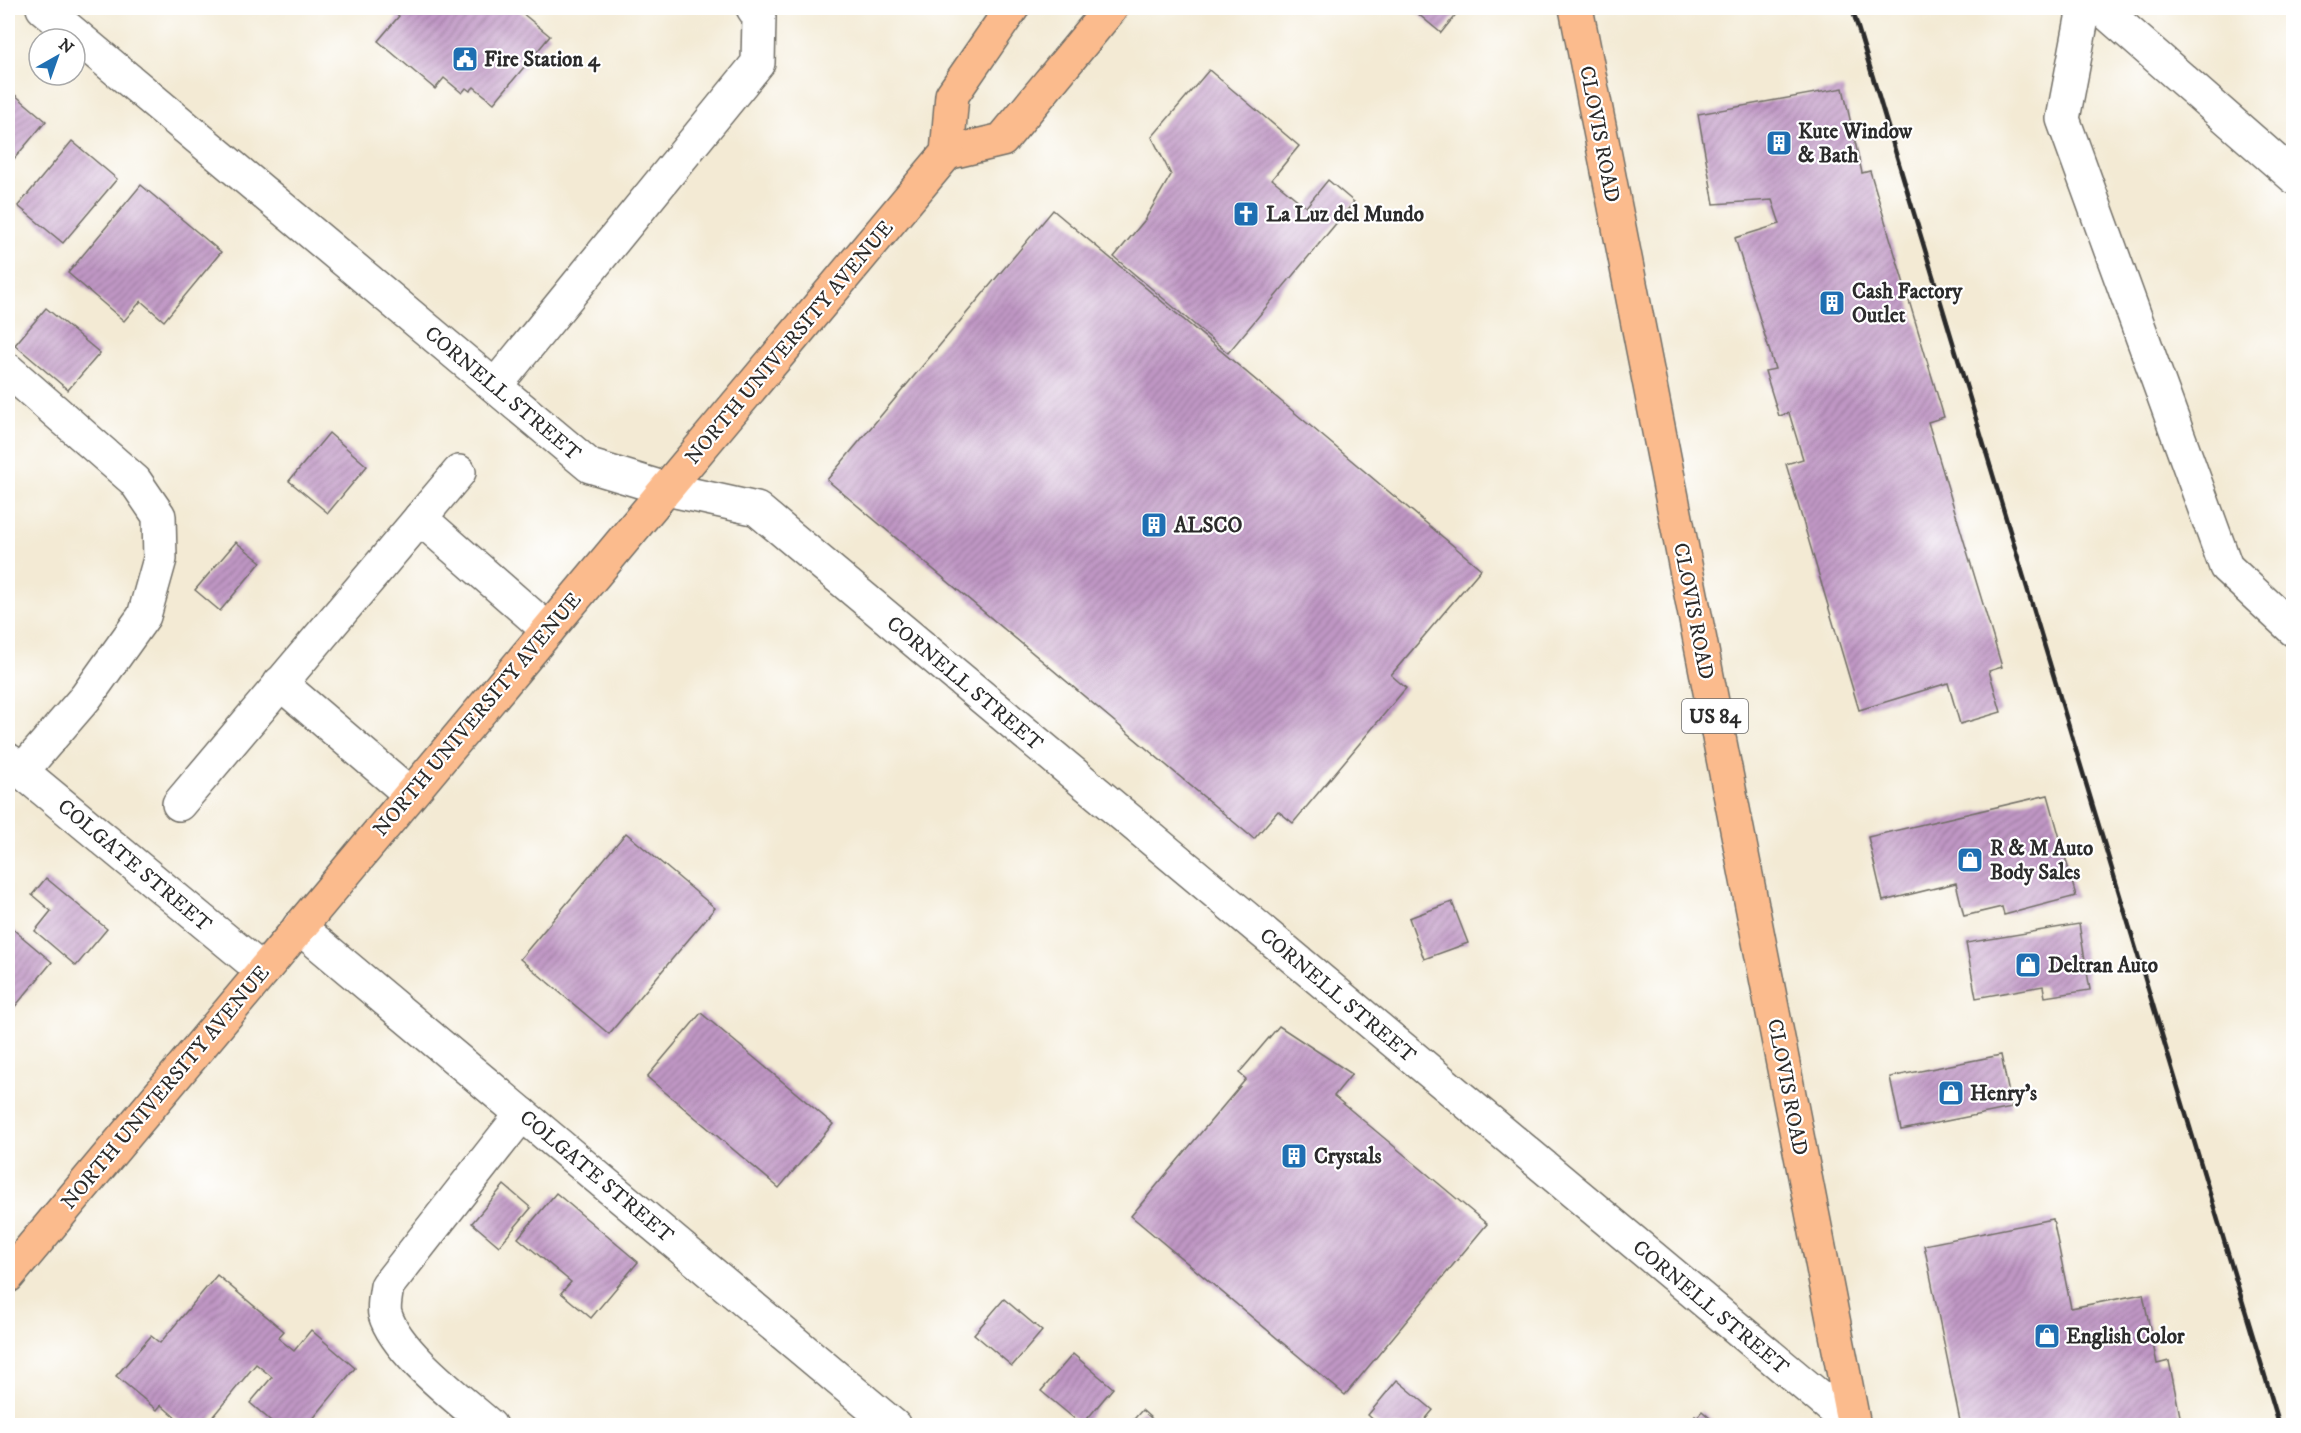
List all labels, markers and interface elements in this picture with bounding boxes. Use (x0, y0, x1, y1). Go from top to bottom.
north arrow (27, 27, 87, 87)
text: N (55, 34, 77, 58)
public building icon: Fire Station 4 (450, 44, 480, 74)
place label: Fire Station 4 (484, 47, 601, 73)
street label: CLOVIS ROAD (1573, 64, 1625, 205)
place label: Kute Window & Bath (1798, 119, 1913, 169)
building icon: Kute Window & Bath (1764, 128, 1794, 158)
church icon: La Luz del Mundo (1231, 199, 1261, 229)
place label: La Luz del Mundo (1266, 202, 1424, 228)
street label: NORTH UNIVERSITY AVENUE (680, 215, 900, 470)
place label: Cash Factory Outlet (1852, 279, 1963, 329)
building icon: Cash Factory Outlet (1817, 288, 1847, 318)
street label: CORNELL STREET (419, 321, 586, 467)
building icon: ALSCO (1139, 510, 1169, 540)
place label: ALSCO (1173, 513, 1242, 539)
street label: CLOVIS ROAD (1667, 541, 1719, 682)
street label: NORTH UNIVERSITY AVENUE (368, 587, 588, 842)
street label: CORNELL STREET (881, 611, 1048, 757)
road number: US 84 (1682, 699, 1748, 733)
street label: COLGATE STREET (52, 794, 217, 938)
place label: R & M Auto Body Sales (1990, 836, 2093, 886)
shop icon: R & M Auto Body Sales (1955, 845, 1985, 875)
street label: CORNELL STREET (1254, 923, 1421, 1069)
shop icon: Deltran Auto (2013, 950, 2043, 980)
place label: Deltran Auto (2048, 953, 2158, 979)
street label: NORTH UNIVERSITY AVENUE (56, 960, 276, 1215)
street label: CLOVIS ROAD (1761, 1017, 1813, 1158)
shop icon: Henry's (1936, 1078, 1966, 1108)
place label: Henry's (1970, 1081, 2037, 1107)
street label: COLGATE STREET (514, 1105, 679, 1249)
building icon: Crystals (1279, 1141, 1309, 1171)
place label: Crystals (1314, 1144, 1382, 1170)
street label: CORNELL STREET (1627, 1235, 1794, 1381)
shop icon: English Color (2032, 1321, 2062, 1351)
place label: English Color (2066, 1324, 2186, 1350)

